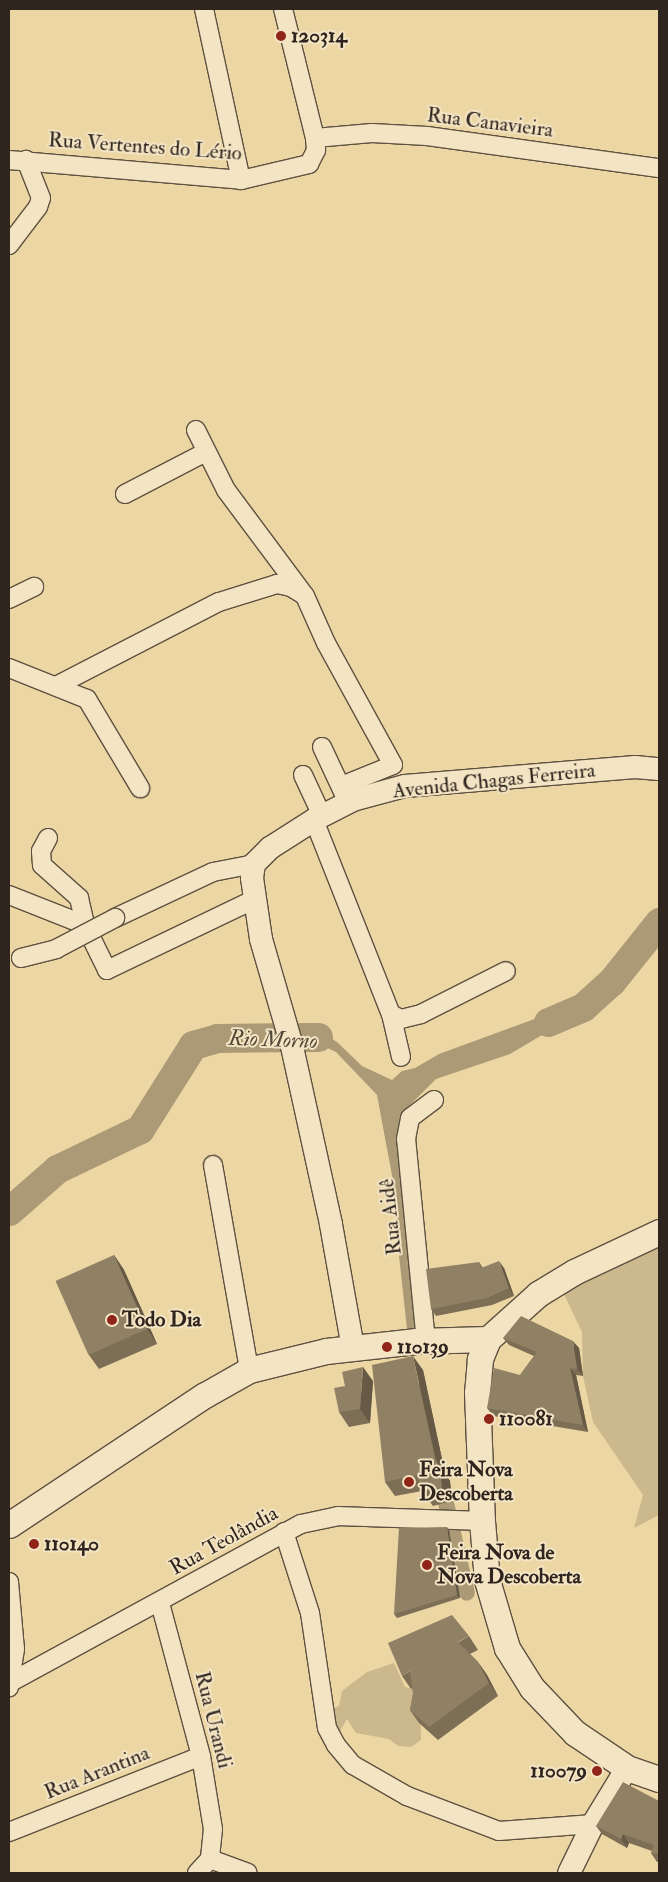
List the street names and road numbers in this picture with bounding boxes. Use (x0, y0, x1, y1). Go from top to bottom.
street label: Rua Canavieira (425, 103, 555, 143)
street label: Rua Vertentes do Lério (47, 128, 243, 166)
street label: Avenida Chagas Ferreira (391, 758, 597, 804)
street label: Rua Aidê (374, 1178, 408, 1256)
street label: Rua Teolândia (166, 1501, 282, 1581)
street label: Rua Urandi (189, 1669, 237, 1771)
street label: Rua Arantina (41, 1741, 153, 1805)

